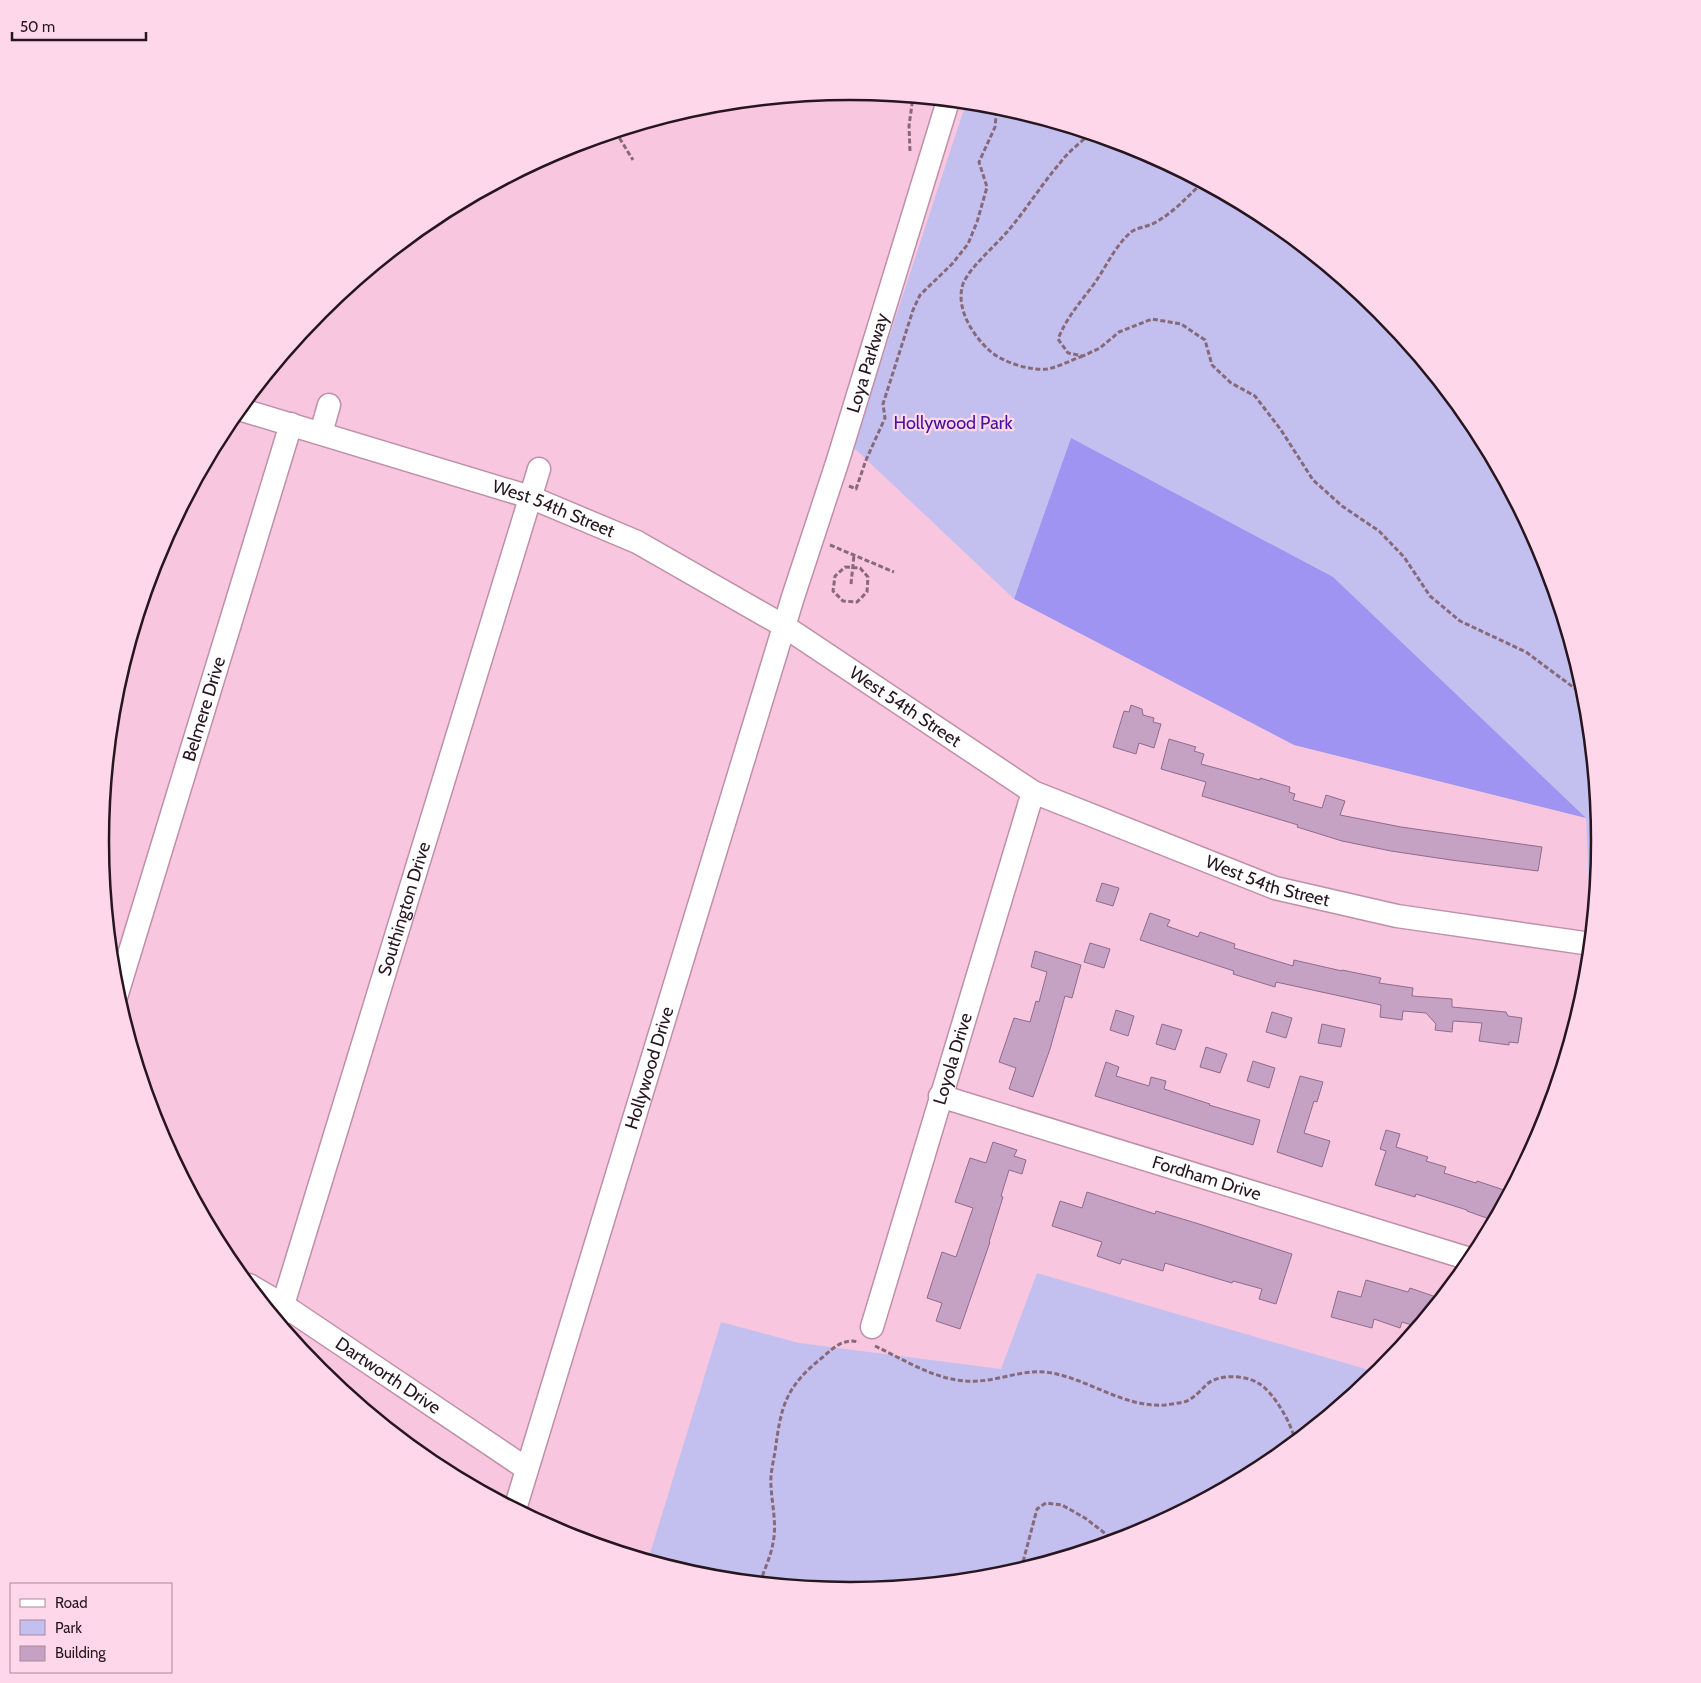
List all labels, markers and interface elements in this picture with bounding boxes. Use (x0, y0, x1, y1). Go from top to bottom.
scale bar (12, 10, 146, 42)
text: 50 m (20, 18, 55, 36)
street label: Loya Parkway (842, 311, 893, 416)
park label: Hollywood Park (893, 412, 1013, 434)
street label: West 54th Street (490, 475, 618, 542)
street label: Belmere Drive (178, 654, 230, 764)
street label: West 54th Street (845, 662, 965, 752)
street label: Southington Drive (373, 839, 435, 979)
street label: West 54th Street (1202, 851, 1332, 911)
street label: Hollywood Drive (620, 1004, 678, 1132)
street label: Loyola Drive (929, 1010, 977, 1107)
street label: Fordham Drive (1150, 1151, 1264, 1205)
street label: Dartworth Drive (331, 1332, 445, 1419)
legend (10, 1583, 172, 1673)
text: Road (55, 1594, 88, 1612)
text: Park (55, 1619, 82, 1637)
text: Building (55, 1644, 106, 1662)

